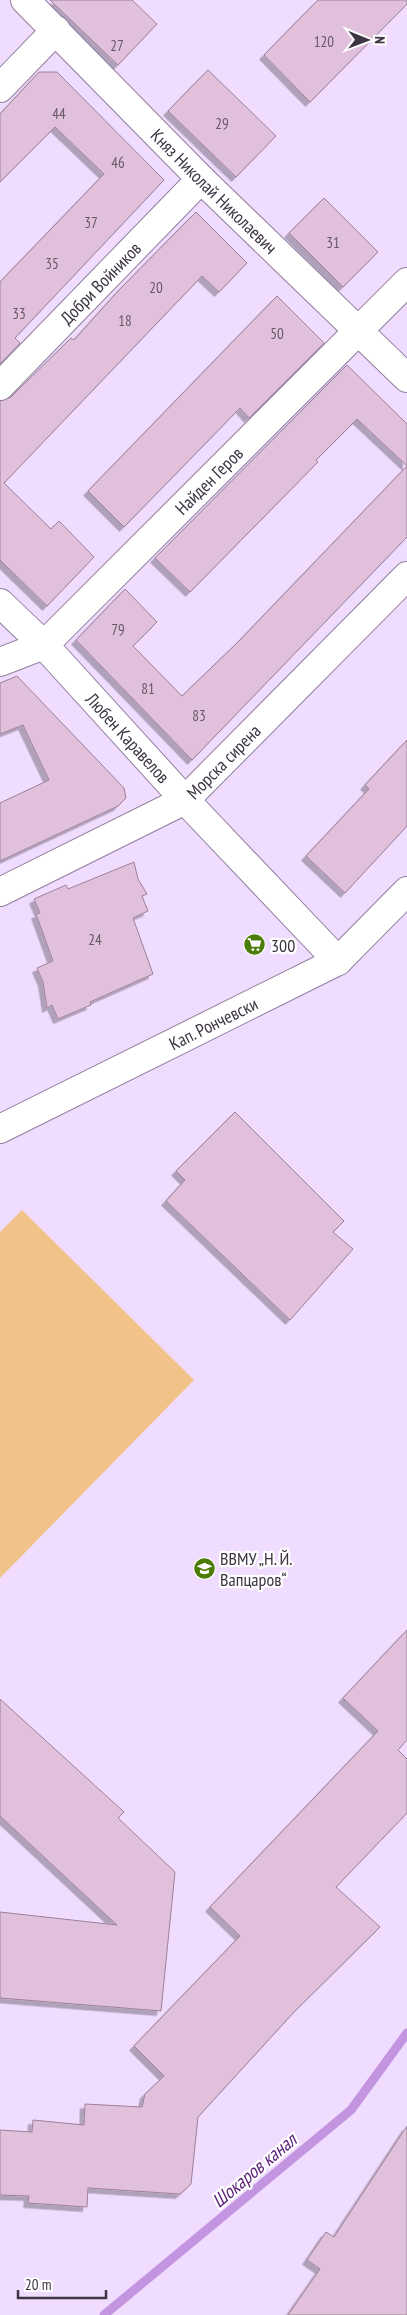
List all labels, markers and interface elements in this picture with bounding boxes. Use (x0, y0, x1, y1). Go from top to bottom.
north arrow (342, 15, 392, 65)
house number: 120 (314, 32, 334, 51)
house number: 27 (110, 36, 124, 55)
text: N (371, 36, 389, 44)
house number: 44 (52, 104, 66, 123)
house number: 29 (215, 114, 229, 133)
street label: Княз Николай Николаевич (146, 124, 283, 258)
house number: 46 (111, 153, 125, 172)
house number: 37 (84, 213, 98, 232)
house number: 31 (326, 233, 340, 252)
street label: Добри Войников (55, 237, 146, 329)
house number: 35 (45, 254, 59, 273)
house number: 20 (149, 278, 163, 297)
house number: 33 (12, 304, 26, 323)
house number: 18 (118, 311, 132, 330)
house number: 50 (270, 324, 284, 343)
street label: Найден Геров (170, 442, 247, 519)
house number: 79 (111, 620, 125, 639)
house number: 81 (141, 679, 155, 698)
street label: Любен Каравелов (81, 687, 175, 788)
house number: 83 (192, 706, 206, 725)
street label: Морска сирена (181, 719, 265, 804)
house number: 24 (88, 930, 102, 949)
supermarket icon: 300 (243, 933, 267, 957)
place label: 300 (271, 934, 295, 957)
street label: Кап. Рончевски (165, 991, 261, 1055)
place label: ВВМУ „Н. Й. Вапцаров“ (220, 1547, 293, 1591)
school or university icon: ВВМУ „Н. Й. Вапцаров“ (192, 1556, 216, 1580)
water label: Шокаров канал (207, 2127, 302, 2212)
scale bar (18, 2268, 105, 2300)
text: 20 m (25, 2275, 51, 2294)

